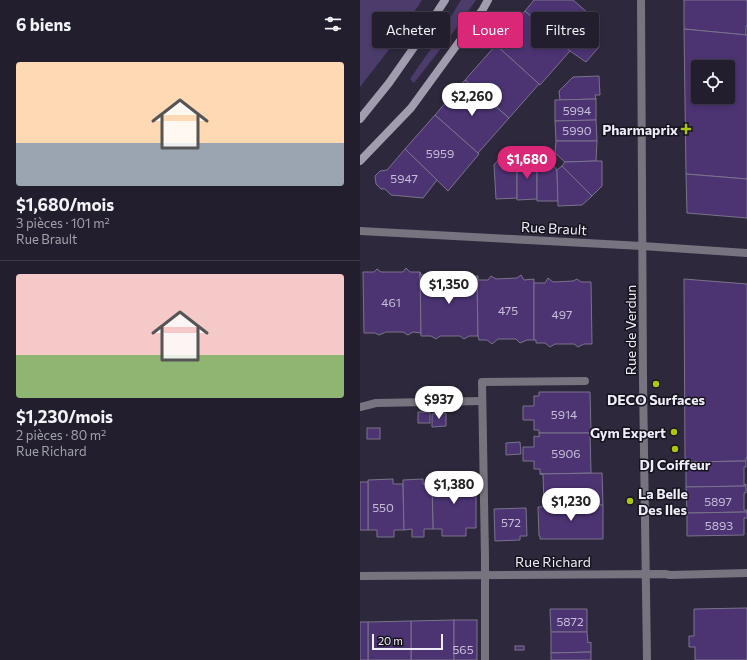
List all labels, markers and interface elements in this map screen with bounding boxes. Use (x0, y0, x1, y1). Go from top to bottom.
chip: Acheter (372, 12, 450, 48)
chip: Louer (458, 12, 523, 48)
chip: Filtres (531, 12, 599, 48)
icon: filters (322, 13, 344, 35)
text: 6 biens (16, 14, 71, 35)
map controls (691, 60, 735, 104)
button: locate (691, 60, 735, 104)
pin: $2,260 (439, 83, 505, 117)
icon: home (144, 88, 216, 160)
text: $2,260 (451, 88, 493, 104)
house number: 5994 (563, 103, 591, 117)
place label: Pharmaprix (602, 121, 678, 138)
house number: 5990 (562, 123, 592, 137)
marker: Pharmaprix (681, 124, 691, 134)
house number: 5959 (426, 146, 454, 160)
pin: $1,680 (494, 146, 560, 180)
text: $1,680 (506, 151, 548, 167)
house number: 5947 (390, 171, 418, 185)
text: $1,680/mois (16, 194, 114, 215)
text: 3 pièces · 101 m² (16, 215, 110, 231)
street label: Rue Brault (521, 218, 588, 238)
text: Rue Brault (16, 231, 77, 247)
pin: $1,350 (416, 271, 482, 305)
text: $1,350 (429, 276, 469, 292)
street label: Rue de Verdun (622, 285, 639, 375)
house number: 461 (381, 295, 401, 309)
icon: home (144, 300, 216, 372)
house number: 475 (498, 303, 518, 317)
house number: 497 (552, 307, 572, 321)
marker: DECO Surfaces (651, 379, 661, 389)
pin: $937 (415, 386, 463, 420)
text: $937 (424, 391, 454, 407)
place label: DECO Surfaces (607, 391, 706, 408)
text: $1,230/mois (16, 406, 113, 427)
house number: 5914 (551, 407, 577, 421)
place label: Gym Expert (590, 424, 666, 441)
text: 2 pièces · 80 m² (16, 427, 106, 443)
marker: Gym Expert (669, 427, 679, 437)
text: Rue Richard (16, 443, 86, 459)
marker: DJ Coiffeur (670, 444, 680, 454)
house number: 5906 (551, 446, 581, 460)
place label: DJ Coiffeur (639, 456, 711, 473)
pin: $1,380 (421, 471, 487, 505)
text: $1,380 (434, 476, 474, 492)
place label: La Belle Des Iles (638, 485, 688, 518)
pin: $1,230 (538, 488, 604, 522)
text: $1,230 (551, 493, 591, 509)
house number: 5897 (704, 494, 732, 508)
marker: La Belle Des Iles (625, 496, 635, 506)
house number: 550 (372, 500, 394, 514)
house number: 572 (501, 515, 521, 529)
house number: 5893 (705, 518, 733, 532)
street label: Rue Richard (515, 553, 591, 570)
house number: 5872 (556, 614, 584, 628)
scale bar (372, 632, 443, 651)
text: 20 m (378, 634, 403, 647)
house number: 565 (452, 642, 474, 656)

